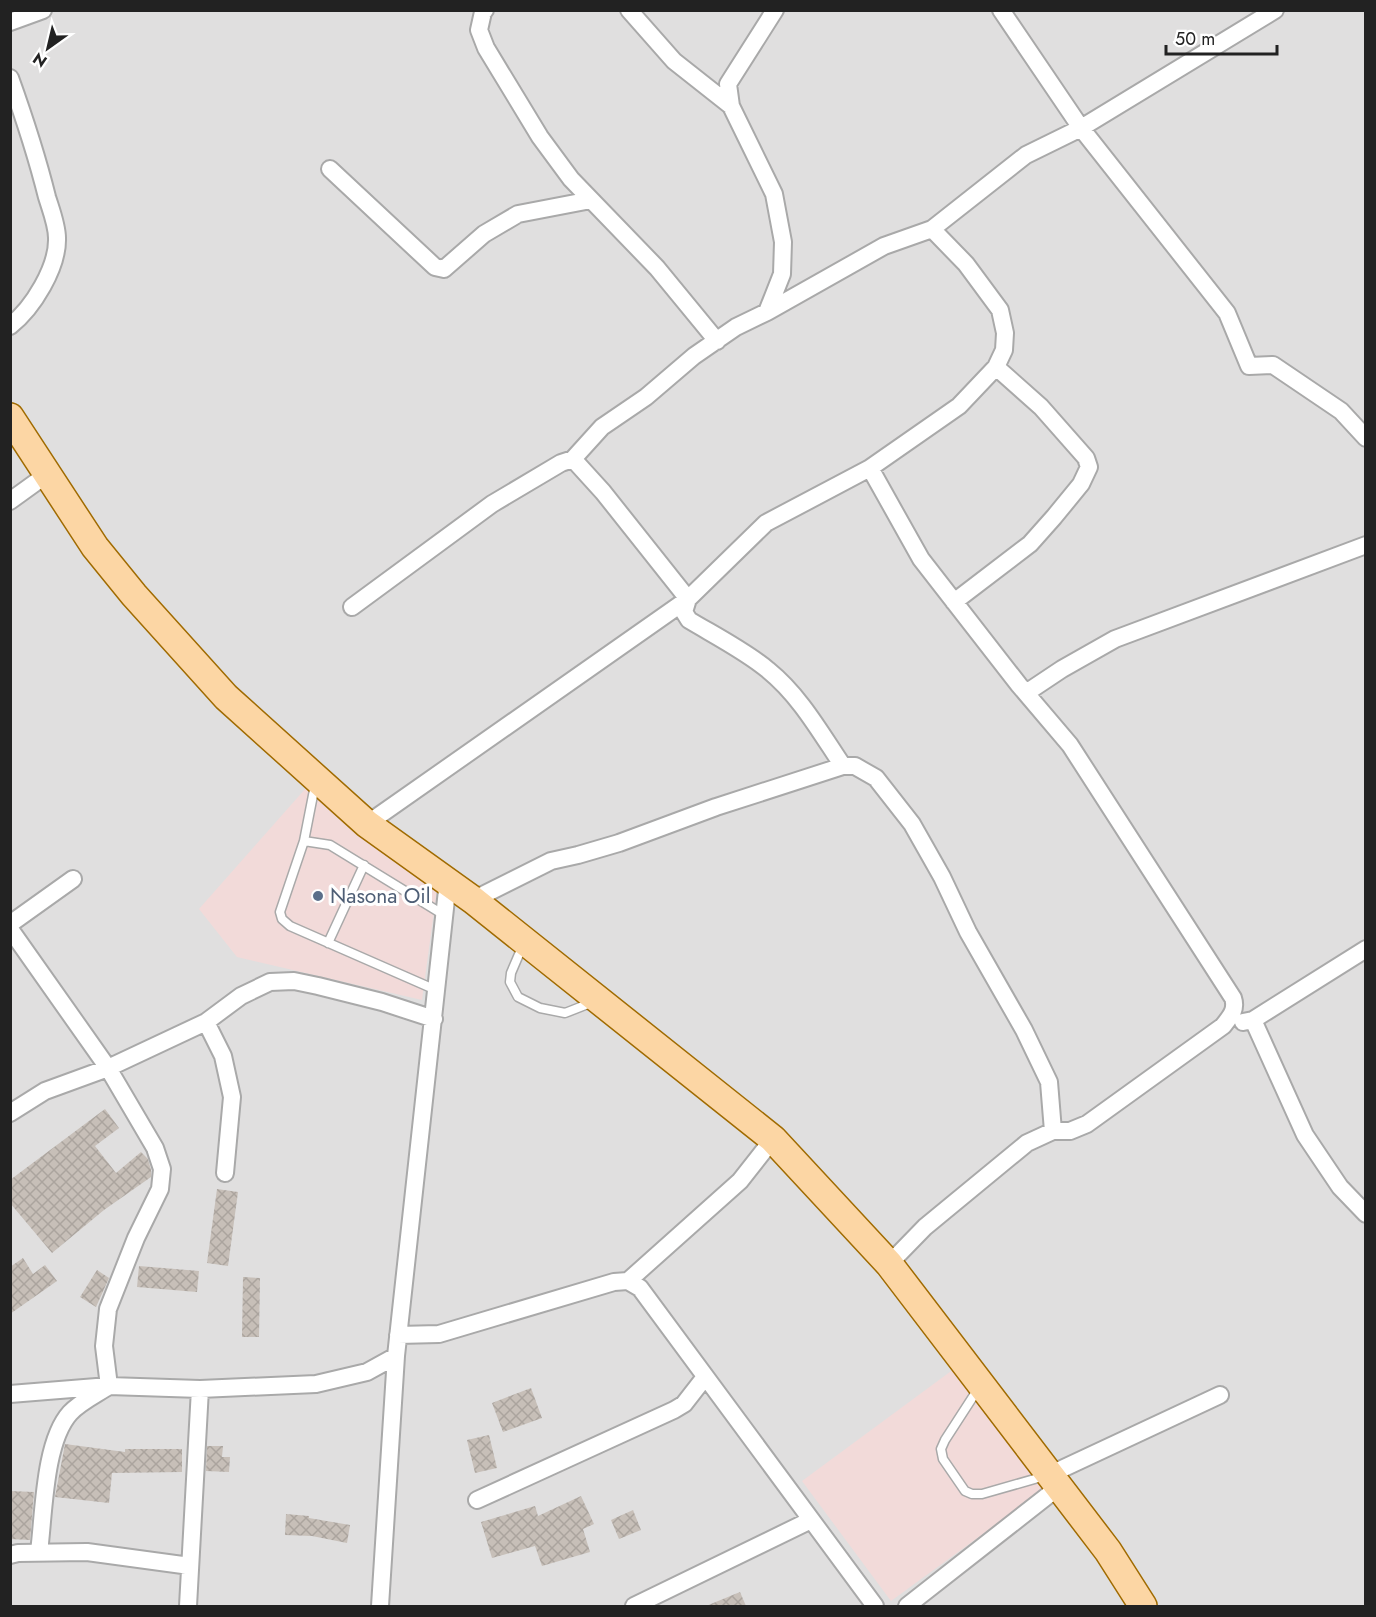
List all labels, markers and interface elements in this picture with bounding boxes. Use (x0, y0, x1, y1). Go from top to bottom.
north arrow (18, 18, 78, 78)
scale bar (1166, 18, 1277, 56)
text: 50 m (1175, 26, 1215, 52)
text: N (28, 47, 52, 73)
place label: Nasona Oil (330, 881, 431, 911)
marker: Nasona Oil (311, 889, 325, 903)

